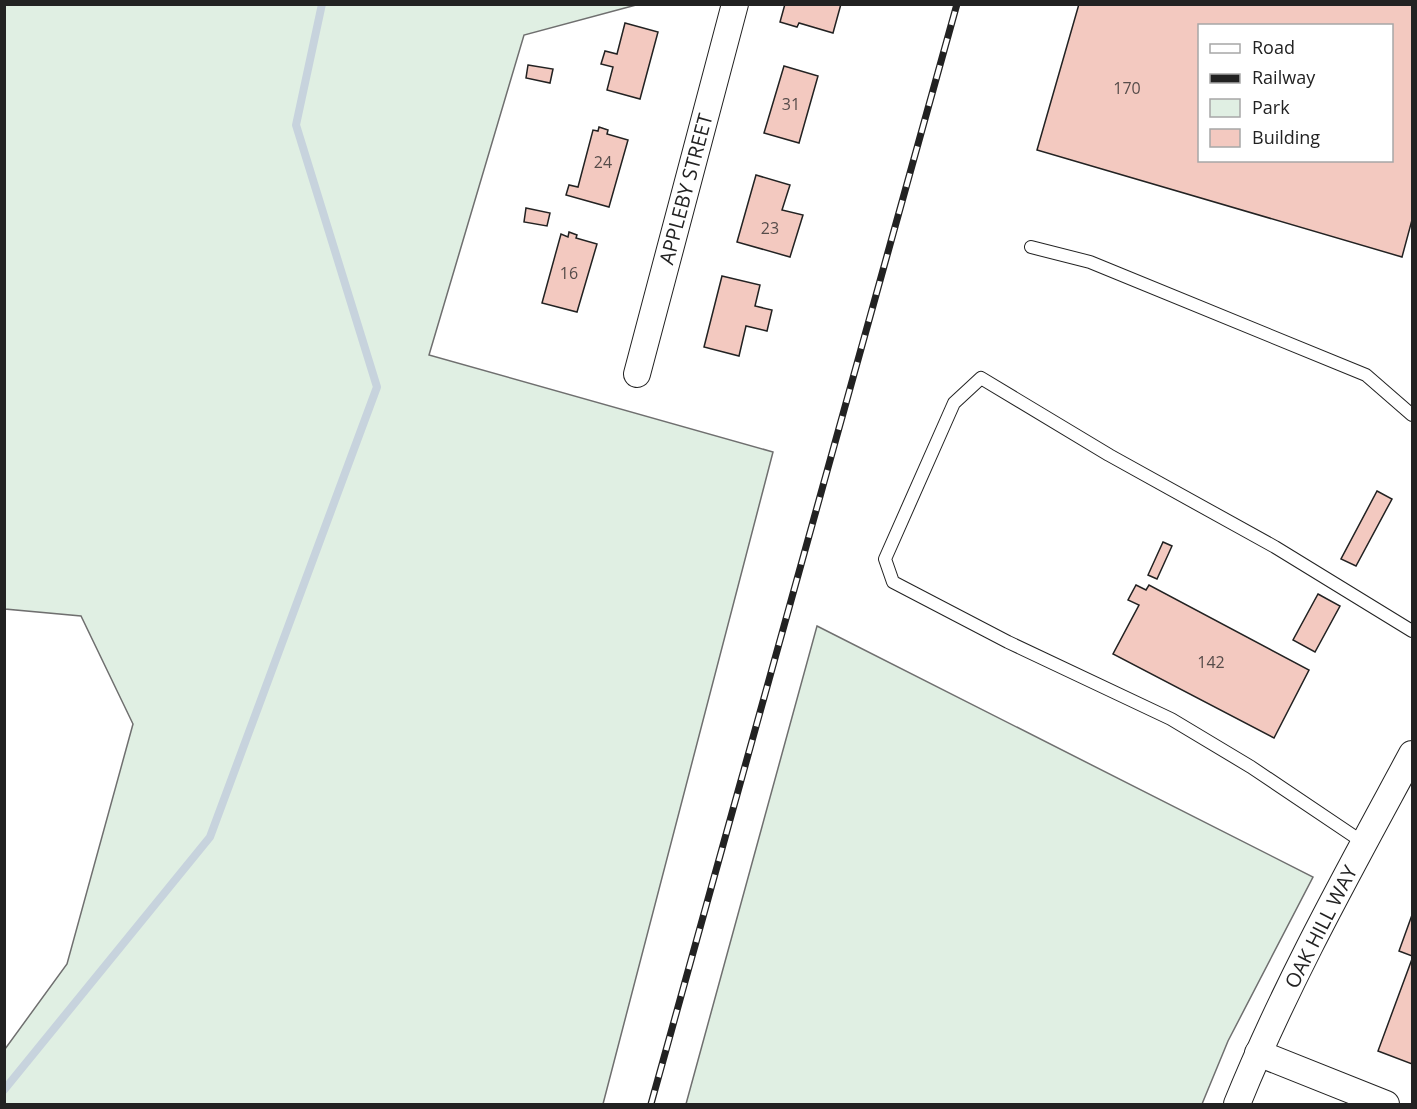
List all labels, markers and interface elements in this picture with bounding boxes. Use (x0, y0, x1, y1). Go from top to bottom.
legend (1198, 24, 1393, 162)
text: Road (1252, 35, 1295, 59)
text: Railway (1252, 65, 1316, 89)
house number: 170 (1113, 77, 1141, 99)
house number: 31 (782, 93, 800, 115)
text: Park (1252, 95, 1290, 119)
street label: APPLEBY STREET (652, 110, 719, 267)
text: Building (1252, 125, 1320, 149)
house number: 24 (594, 151, 612, 173)
house number: 23 (761, 217, 779, 239)
house number: 16 (560, 262, 578, 284)
house number: 142 (1197, 651, 1225, 673)
street label: OAK HILL WAY (1278, 860, 1363, 993)

